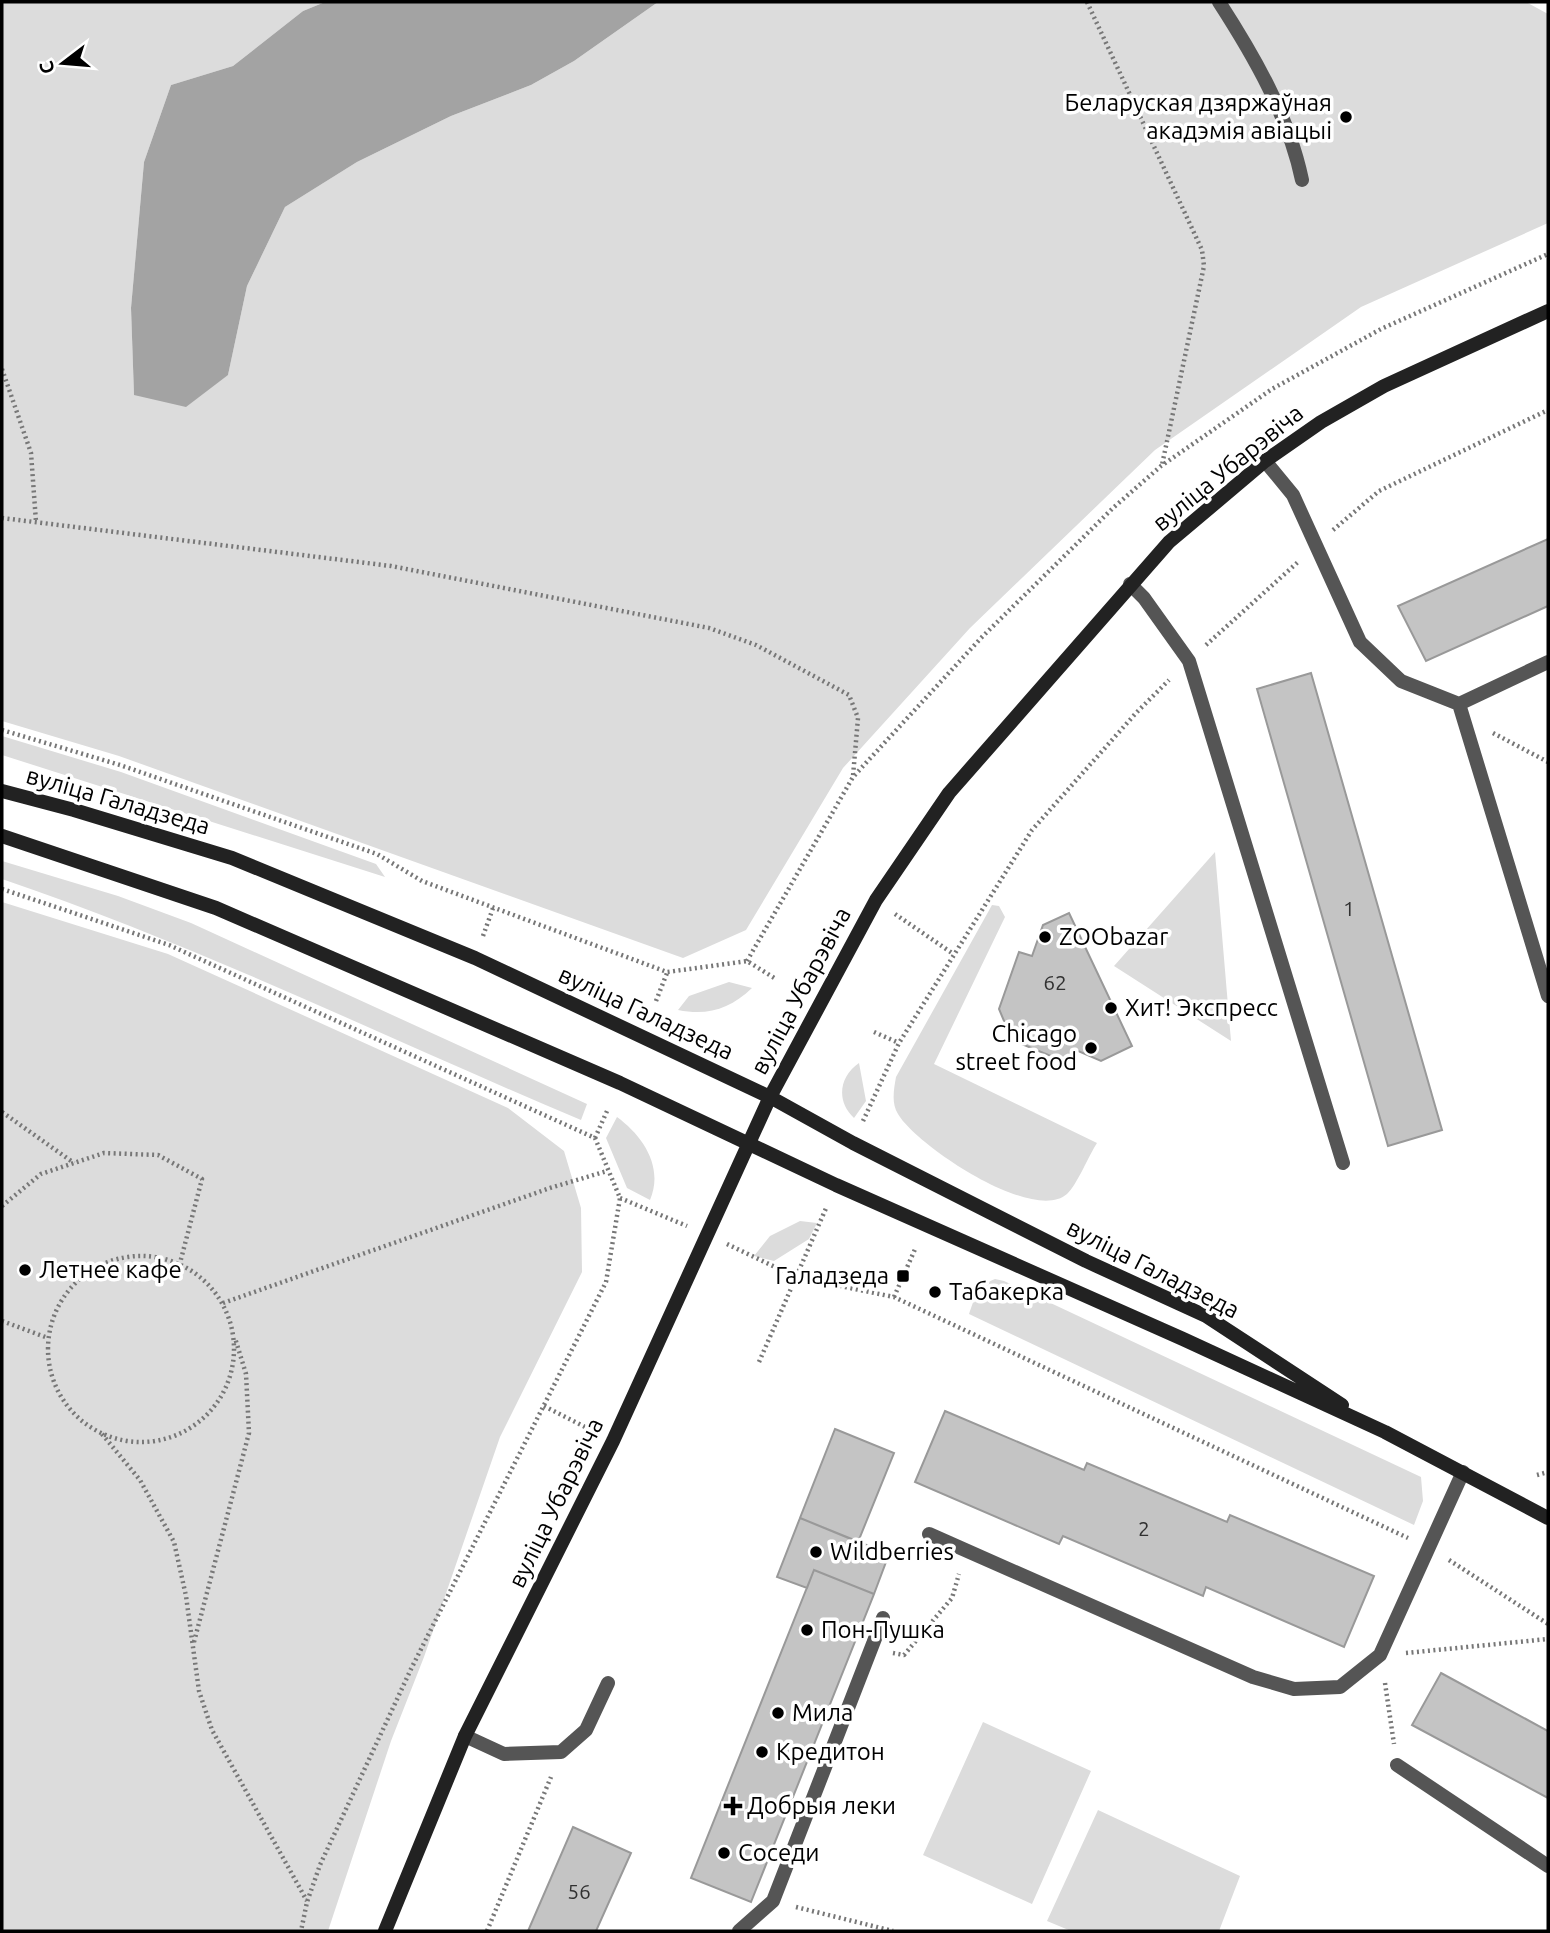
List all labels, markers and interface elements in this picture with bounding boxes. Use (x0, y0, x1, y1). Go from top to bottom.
north arrow (28, 28, 98, 98)
text: С (34, 59, 59, 77)
place label: Беларуская дзяржаўная акадэмія авіацыі (1065, 89, 1332, 144)
marker: Беларуская дзяржаўная акадэмія авіацыі (1338, 109, 1354, 125)
street label: вуліца Убарэвіча (1147, 399, 1308, 536)
street label: вуліца Галадзеда (23, 761, 213, 840)
house number: 1 (1343, 896, 1355, 920)
street label: вуліца Убарэвіча (745, 903, 856, 1079)
place label: ZOObazar (1059, 923, 1168, 950)
marker: ZOObazar (1037, 929, 1053, 945)
street label: вуліца Галадзеда (554, 960, 738, 1065)
house number: 62 (1043, 970, 1067, 994)
place label: Хит! Экспресс (1125, 994, 1278, 1021)
marker: Хит! Экспресс (1103, 1000, 1119, 1016)
place label: Chicago street food (955, 1020, 1077, 1075)
marker: Chicago street food (1083, 1040, 1099, 1056)
street label: вуліца Галадзеда (1063, 1213, 1244, 1324)
place label: Летнее кафе (39, 1256, 182, 1283)
marker: Летнее кафе (17, 1262, 33, 1278)
place label: Галадзеда (775, 1262, 889, 1289)
marker: Галадзеда (895, 1268, 911, 1284)
place label: Табакерка (949, 1278, 1064, 1305)
marker: Табакерка (927, 1284, 943, 1300)
street label: вуліца Убарэвіча (503, 1414, 608, 1592)
house number: 2 (1138, 1516, 1150, 1540)
place label: Wildberries (830, 1538, 954, 1565)
marker: Wildberries (808, 1544, 824, 1560)
place label: Пон-Пушка (821, 1616, 945, 1643)
marker: Пон-Пушка (799, 1622, 815, 1638)
place label: Мила (792, 1699, 853, 1726)
marker: Мила (770, 1705, 786, 1721)
place label: Кредитон (776, 1738, 885, 1765)
marker: Кредитон (754, 1744, 770, 1760)
place label: Добрыя леки (747, 1792, 896, 1819)
marker: Добрыя леки (725, 1798, 741, 1814)
place label: Соседи (738, 1839, 819, 1866)
marker: Соседи (716, 1845, 732, 1861)
house number: 56 (567, 1879, 591, 1903)

